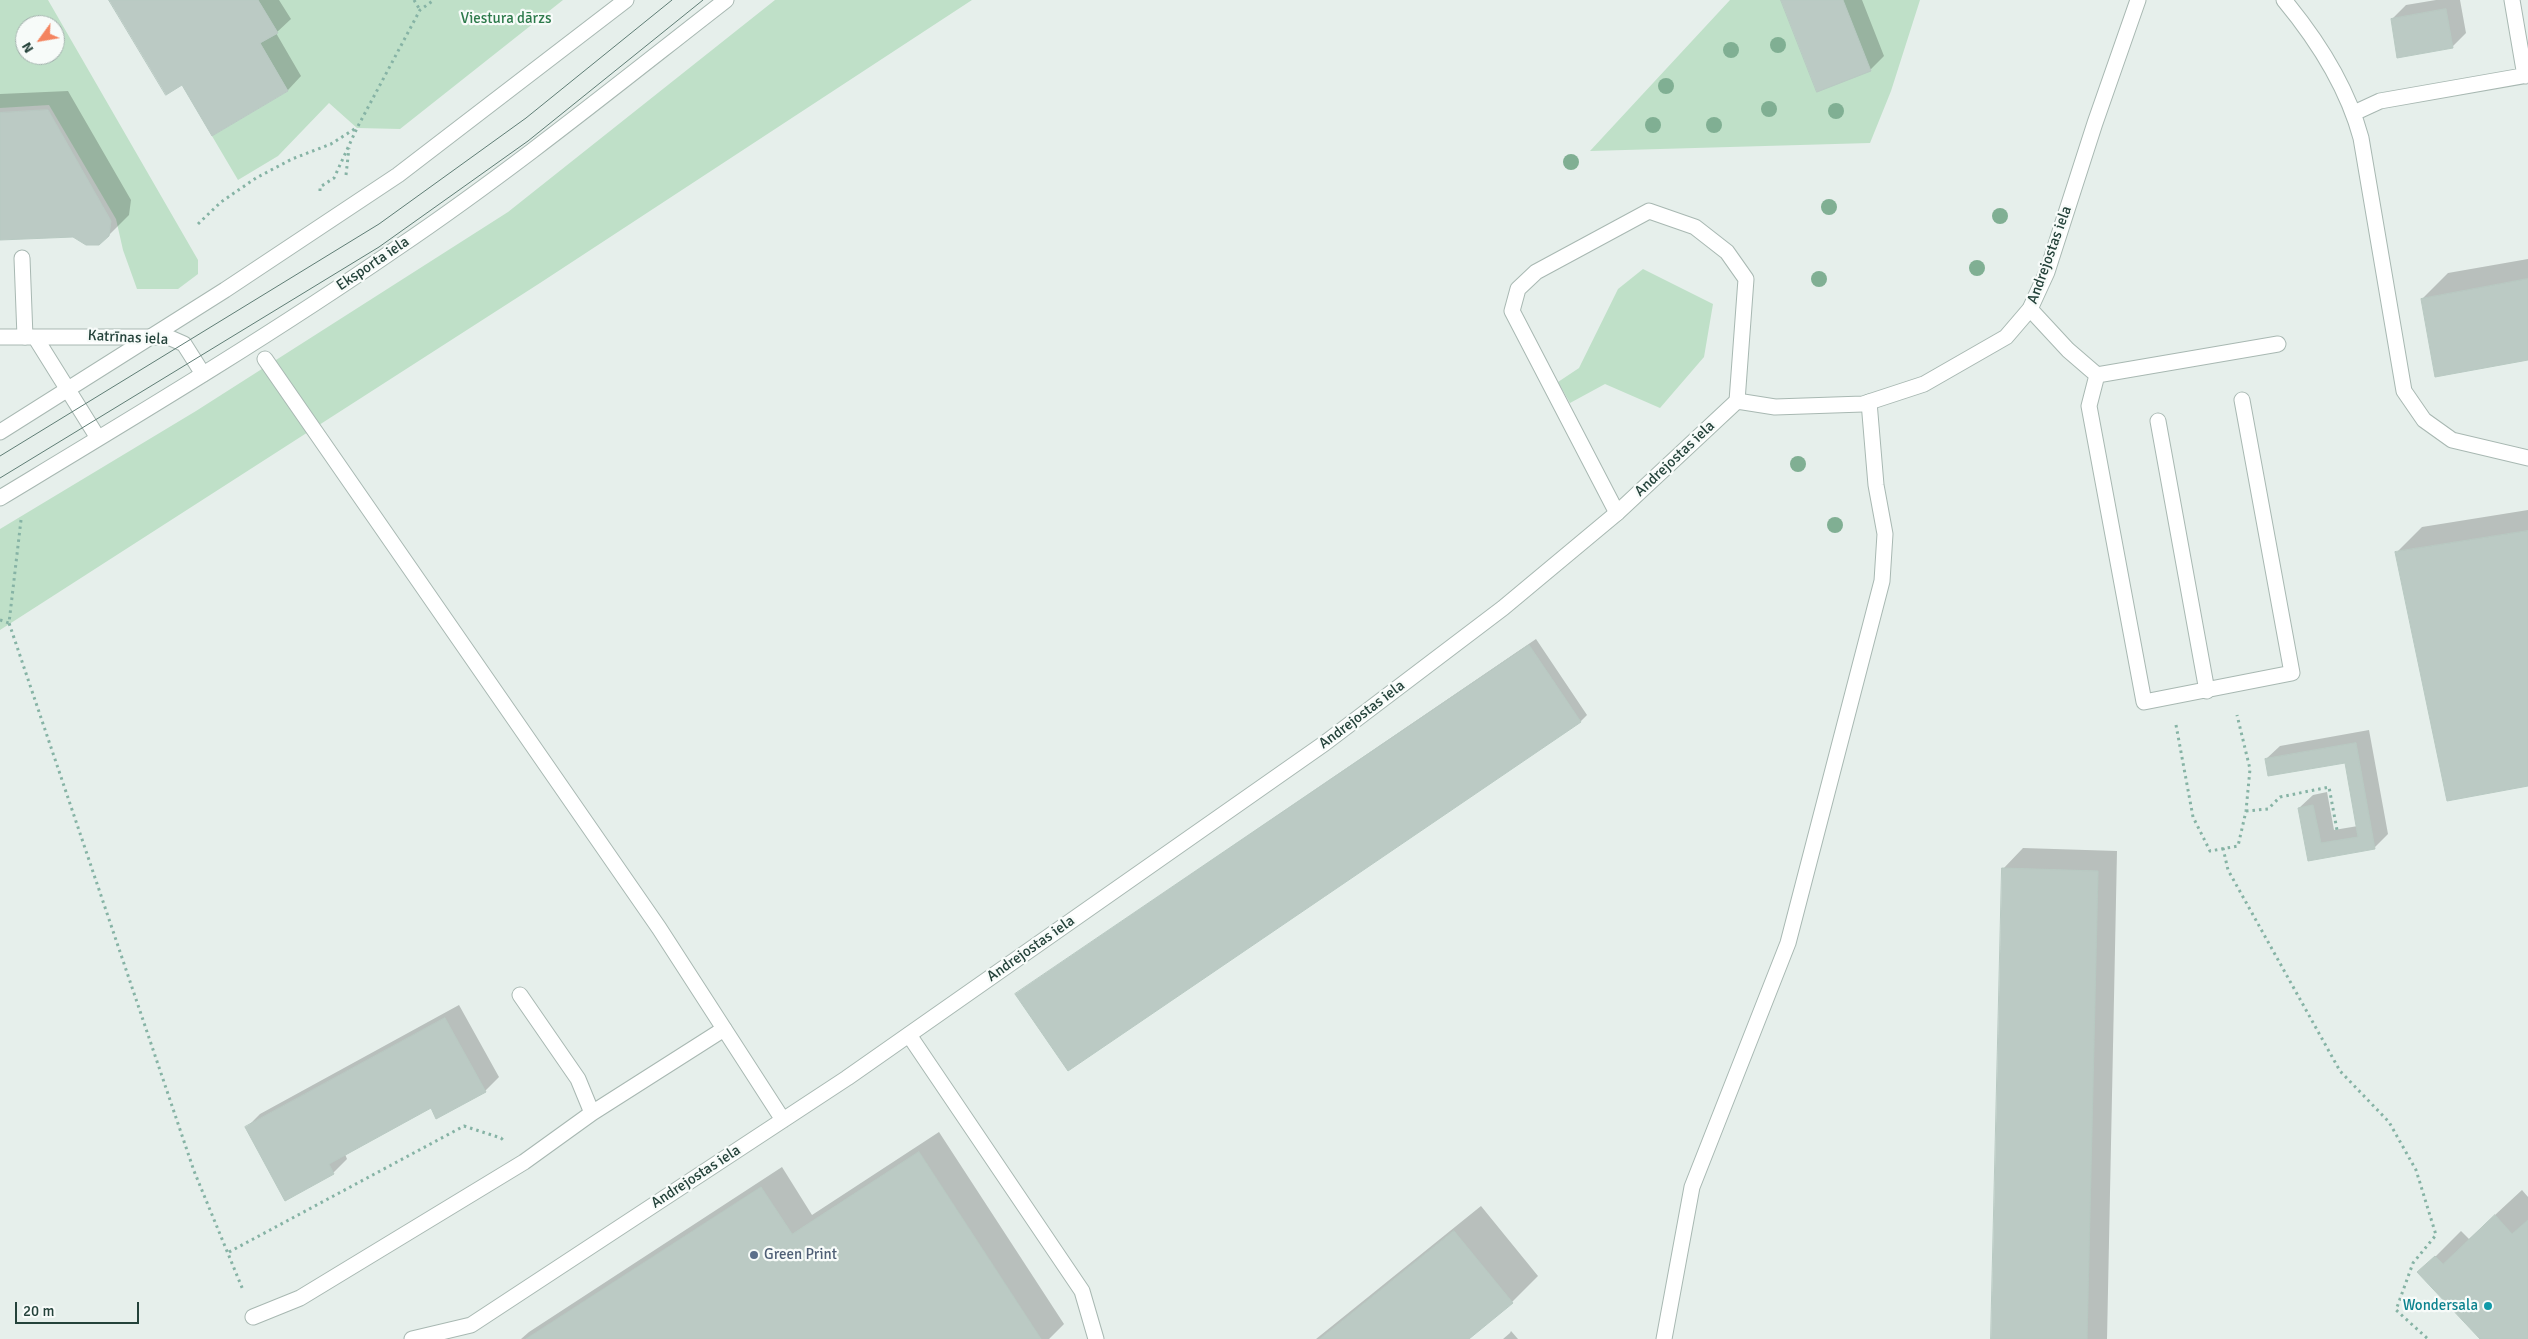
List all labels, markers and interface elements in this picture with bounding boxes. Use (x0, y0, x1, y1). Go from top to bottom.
park label: Viestura dārzs (461, 10, 551, 28)
north arrow (15, 15, 65, 65)
text: N (18, 39, 37, 56)
street label: Andrejostas iela (2024, 204, 2076, 306)
street label: Eksporta iela (333, 233, 413, 295)
street label: Katrīnas iela (87, 327, 169, 349)
street label: Andrejostas iela (1631, 417, 1719, 501)
street label: Andrejostas iela (1315, 677, 1409, 753)
street label: Andrejostas iela (984, 912, 1078, 986)
street label: Andrejostas iela (648, 1141, 744, 1213)
place label: Green Print (764, 1246, 837, 1264)
marker: Green Print (748, 1249, 760, 1261)
scale bar (18, 1292, 141, 1324)
place label: Wondersala (2403, 1297, 2478, 1315)
marker: Wondersala (2482, 1300, 2494, 1312)
text: 20 m (23, 1302, 54, 1320)

